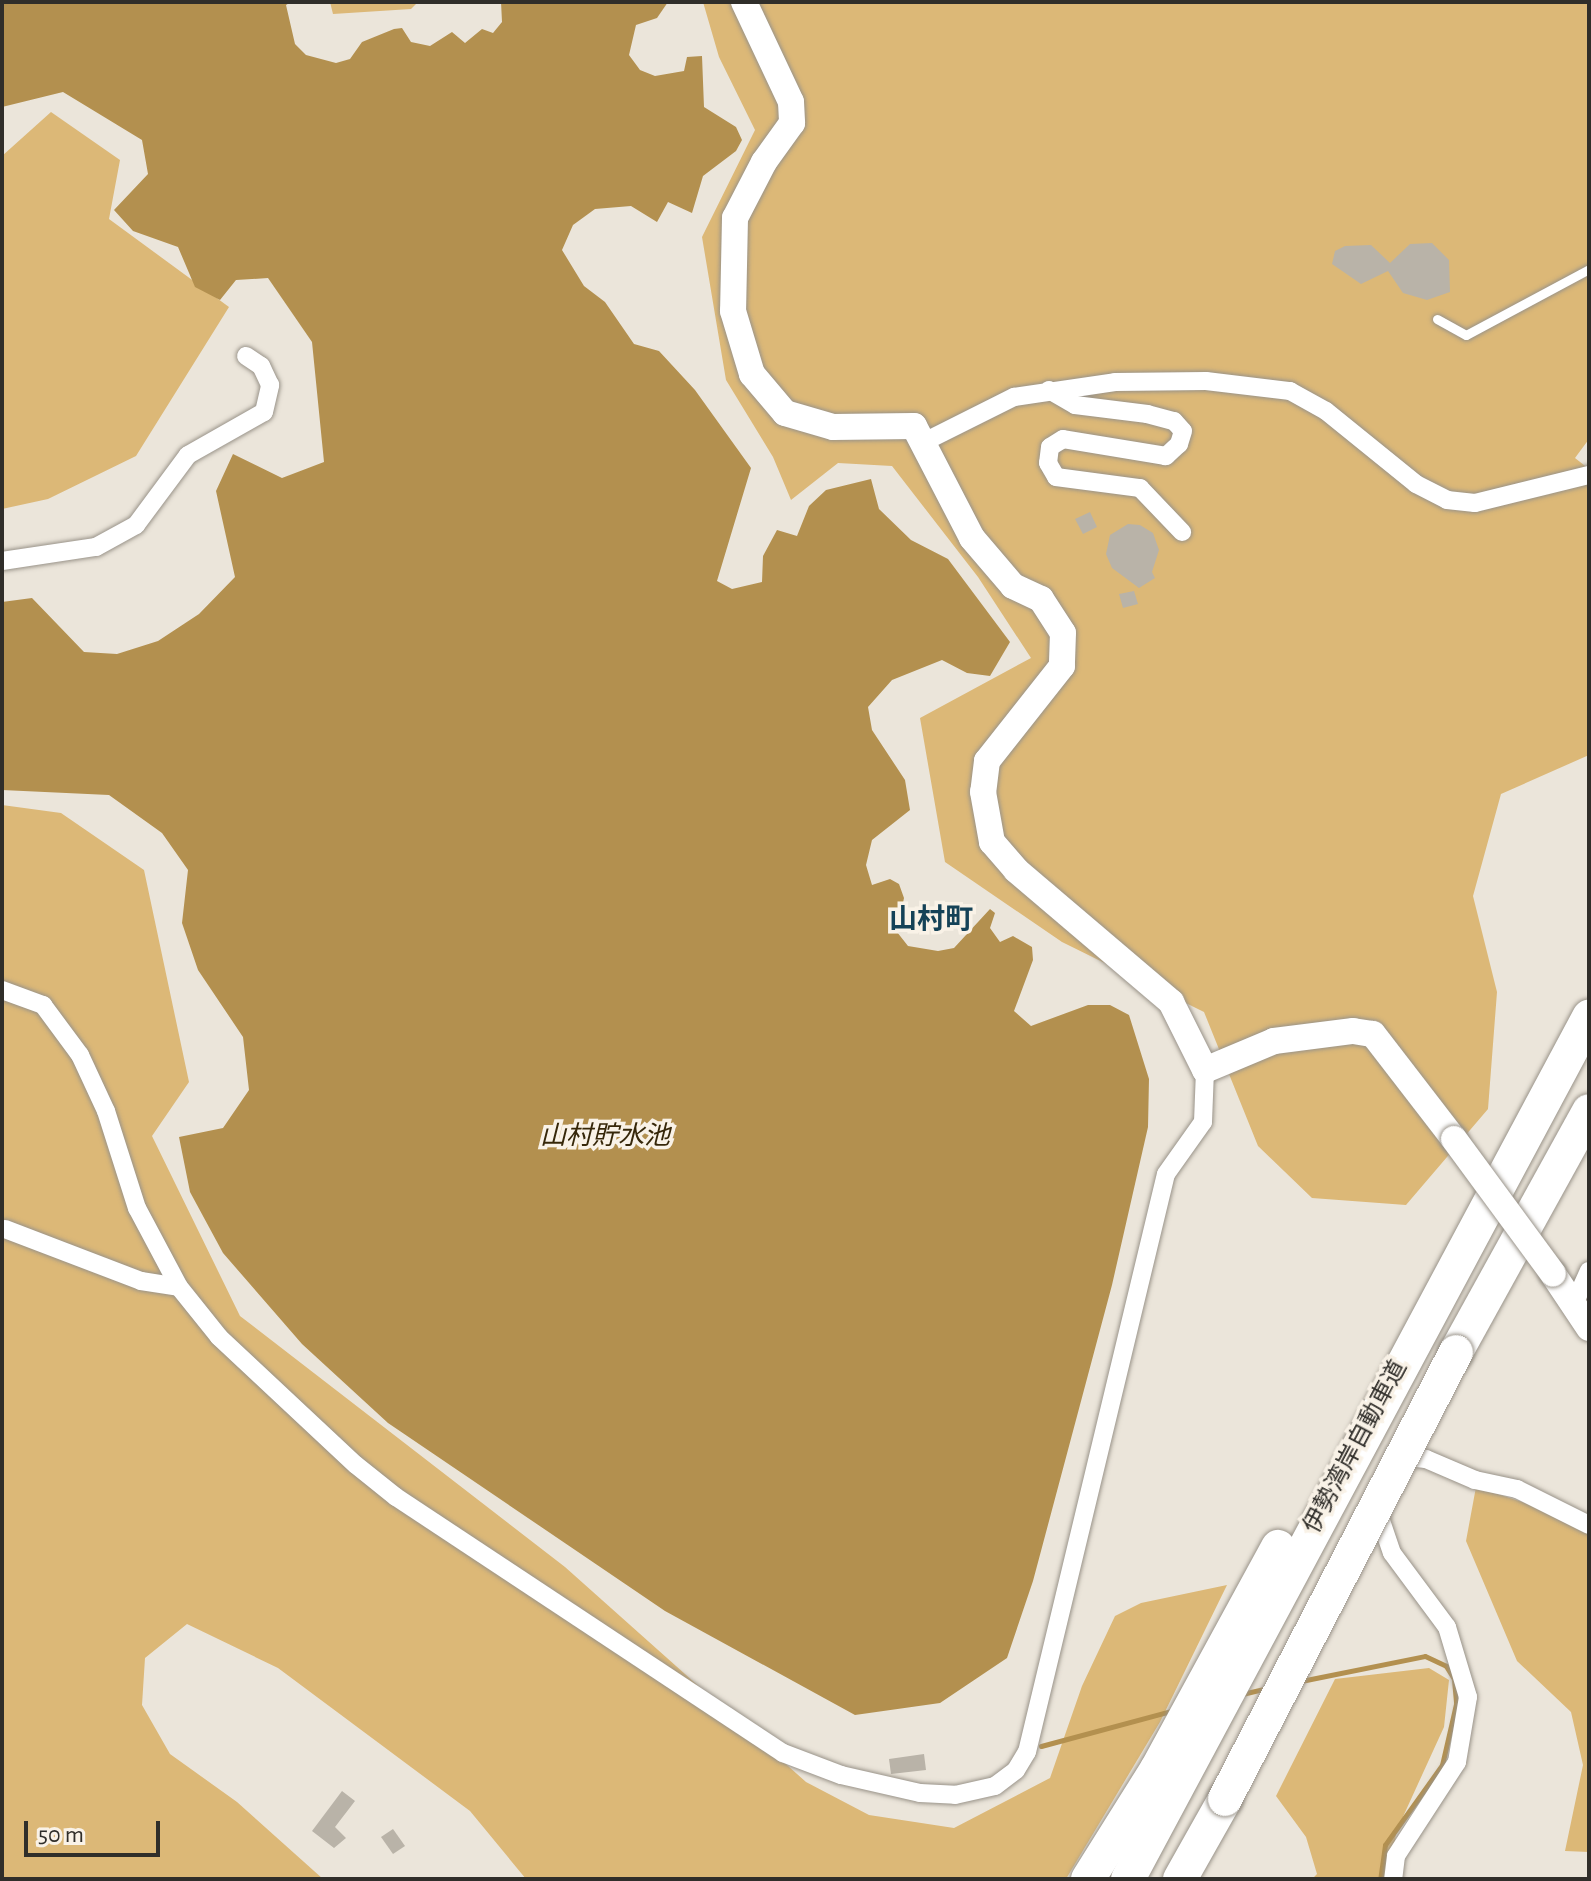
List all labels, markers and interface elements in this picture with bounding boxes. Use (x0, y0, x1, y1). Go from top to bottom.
district label: 山村町 (889, 903, 973, 937)
water label: 山村貯水池 (540, 1121, 670, 1153)
street label: 伊勢湾岸自動車道 (1298, 1355, 1414, 1539)
scale bar (28, 1805, 164, 1855)
text: 50 m (38, 1823, 84, 1847)

